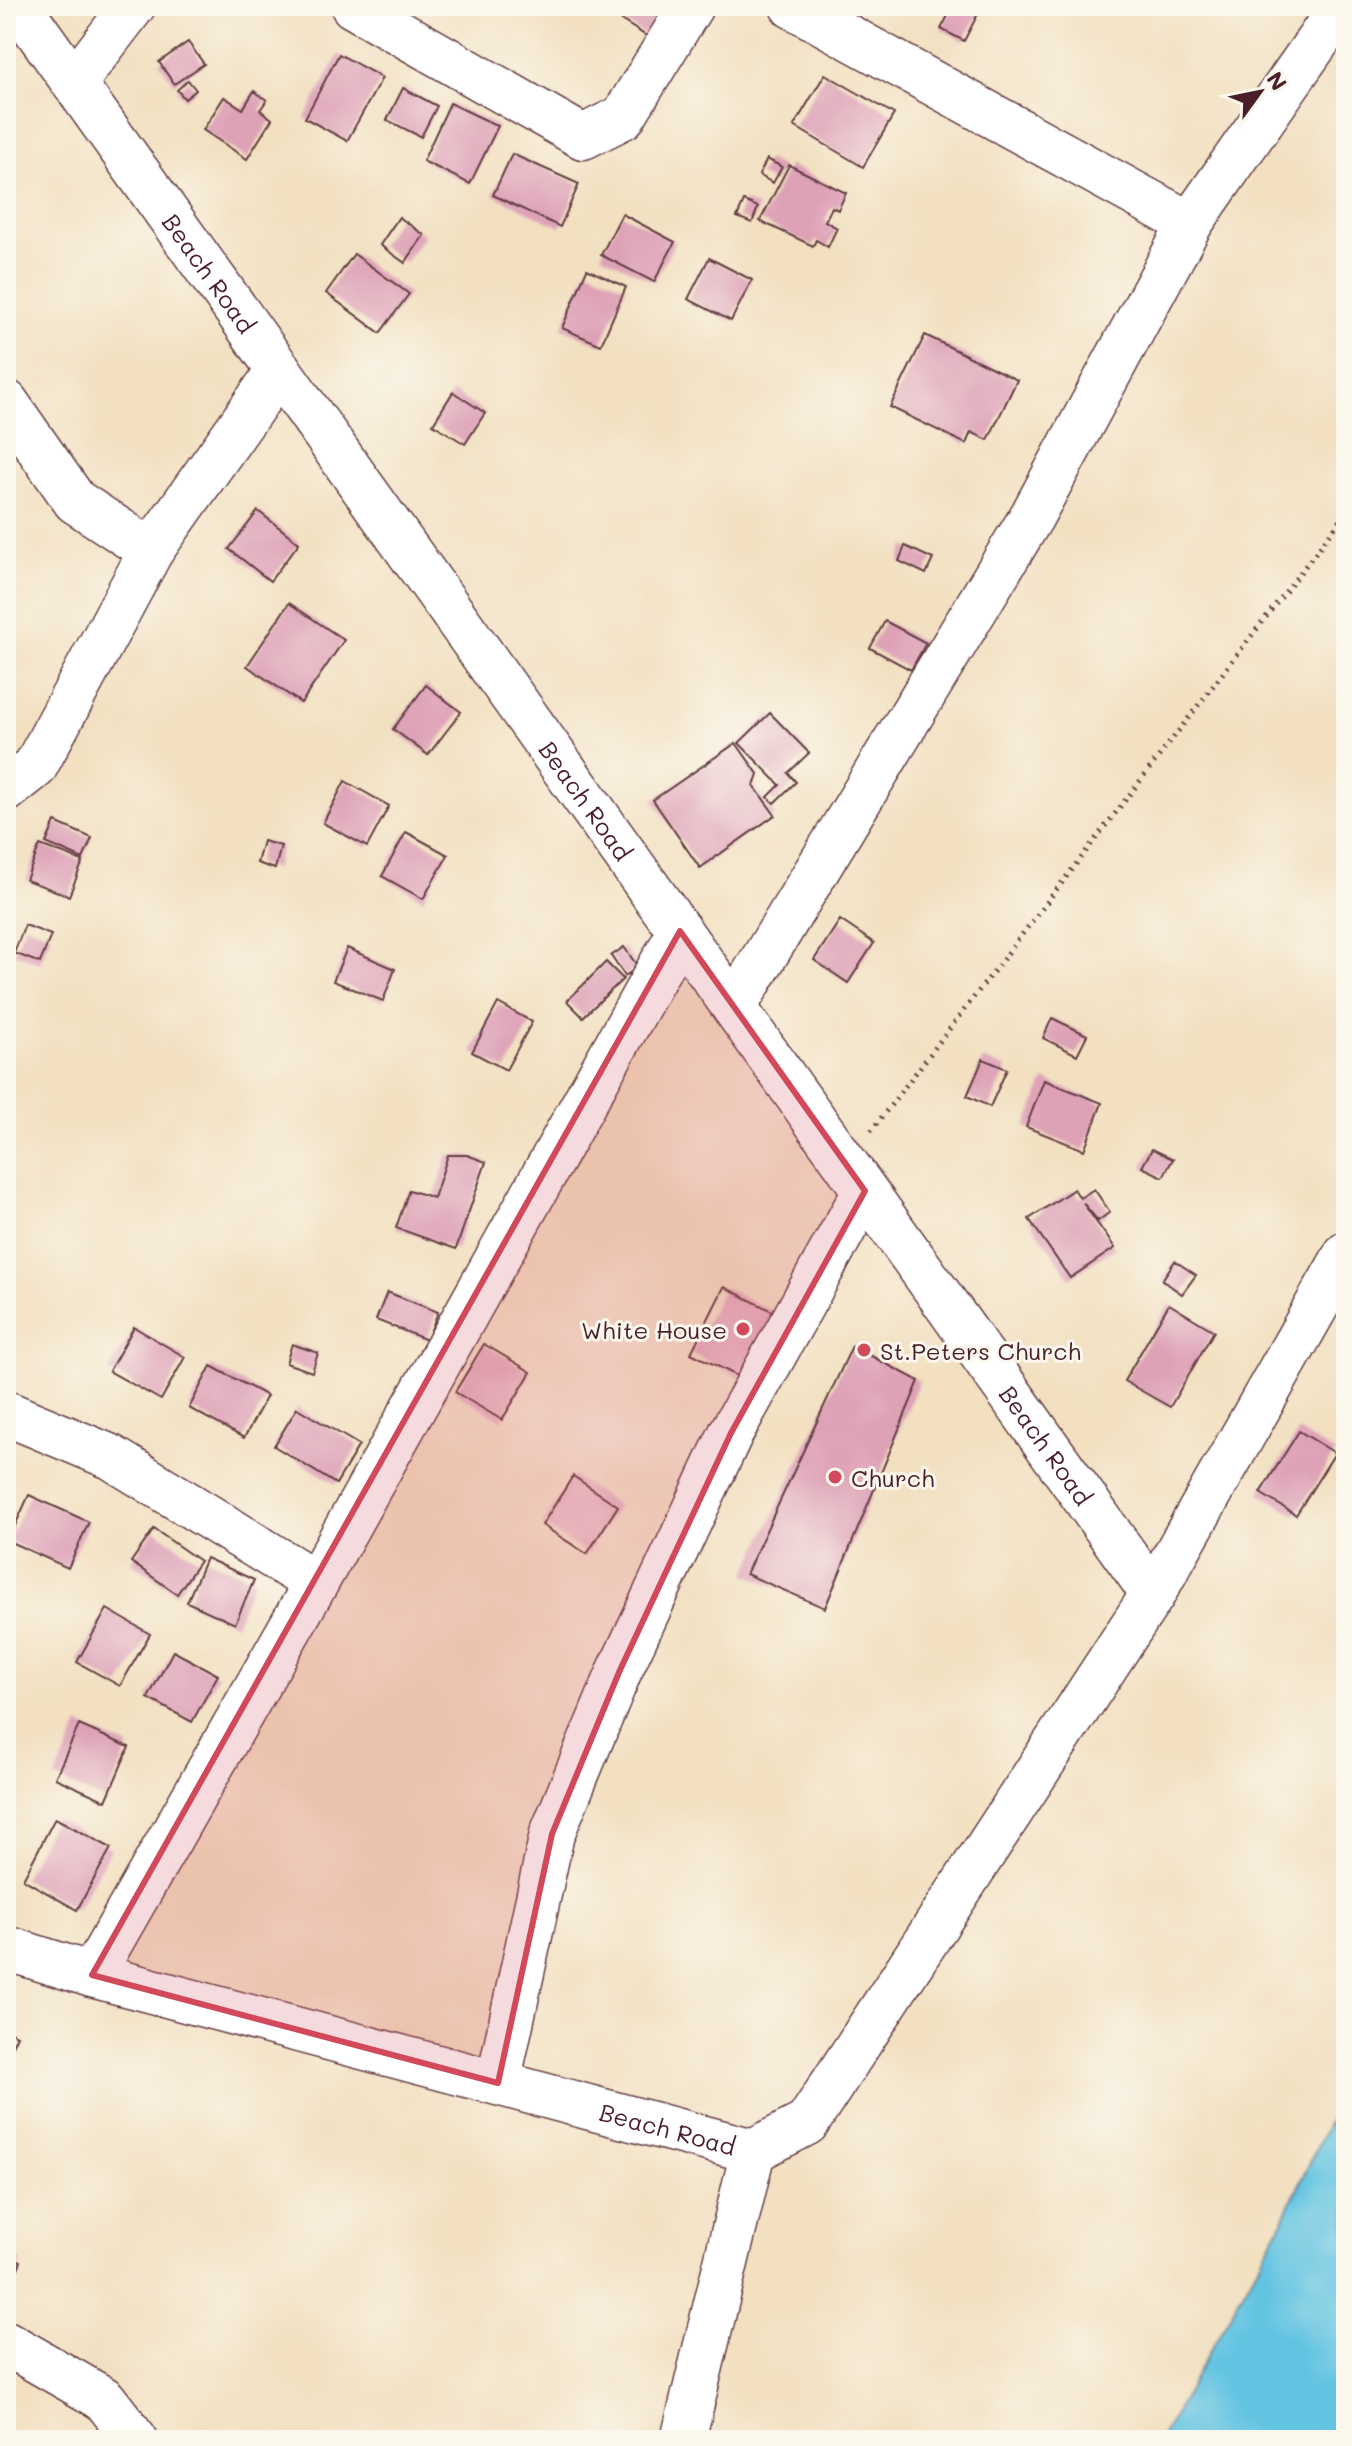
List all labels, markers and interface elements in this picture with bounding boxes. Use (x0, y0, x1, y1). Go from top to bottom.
north arrow (1220, 52, 1300, 132)
text: N (1260, 66, 1294, 96)
street label: Beach Road (156, 207, 263, 339)
street label: Beach Road (533, 734, 639, 866)
place label: White House (581, 1314, 727, 1345)
marker: White House (734, 1320, 752, 1338)
place label: St.Peters Church (880, 1335, 1081, 1366)
marker: St.Peters Church (855, 1341, 873, 1359)
street label: Beach Road (993, 1379, 1100, 1511)
place label: Church (851, 1462, 935, 1493)
marker: Church (826, 1468, 844, 1486)
street label: Beach Road (596, 2095, 739, 2161)

